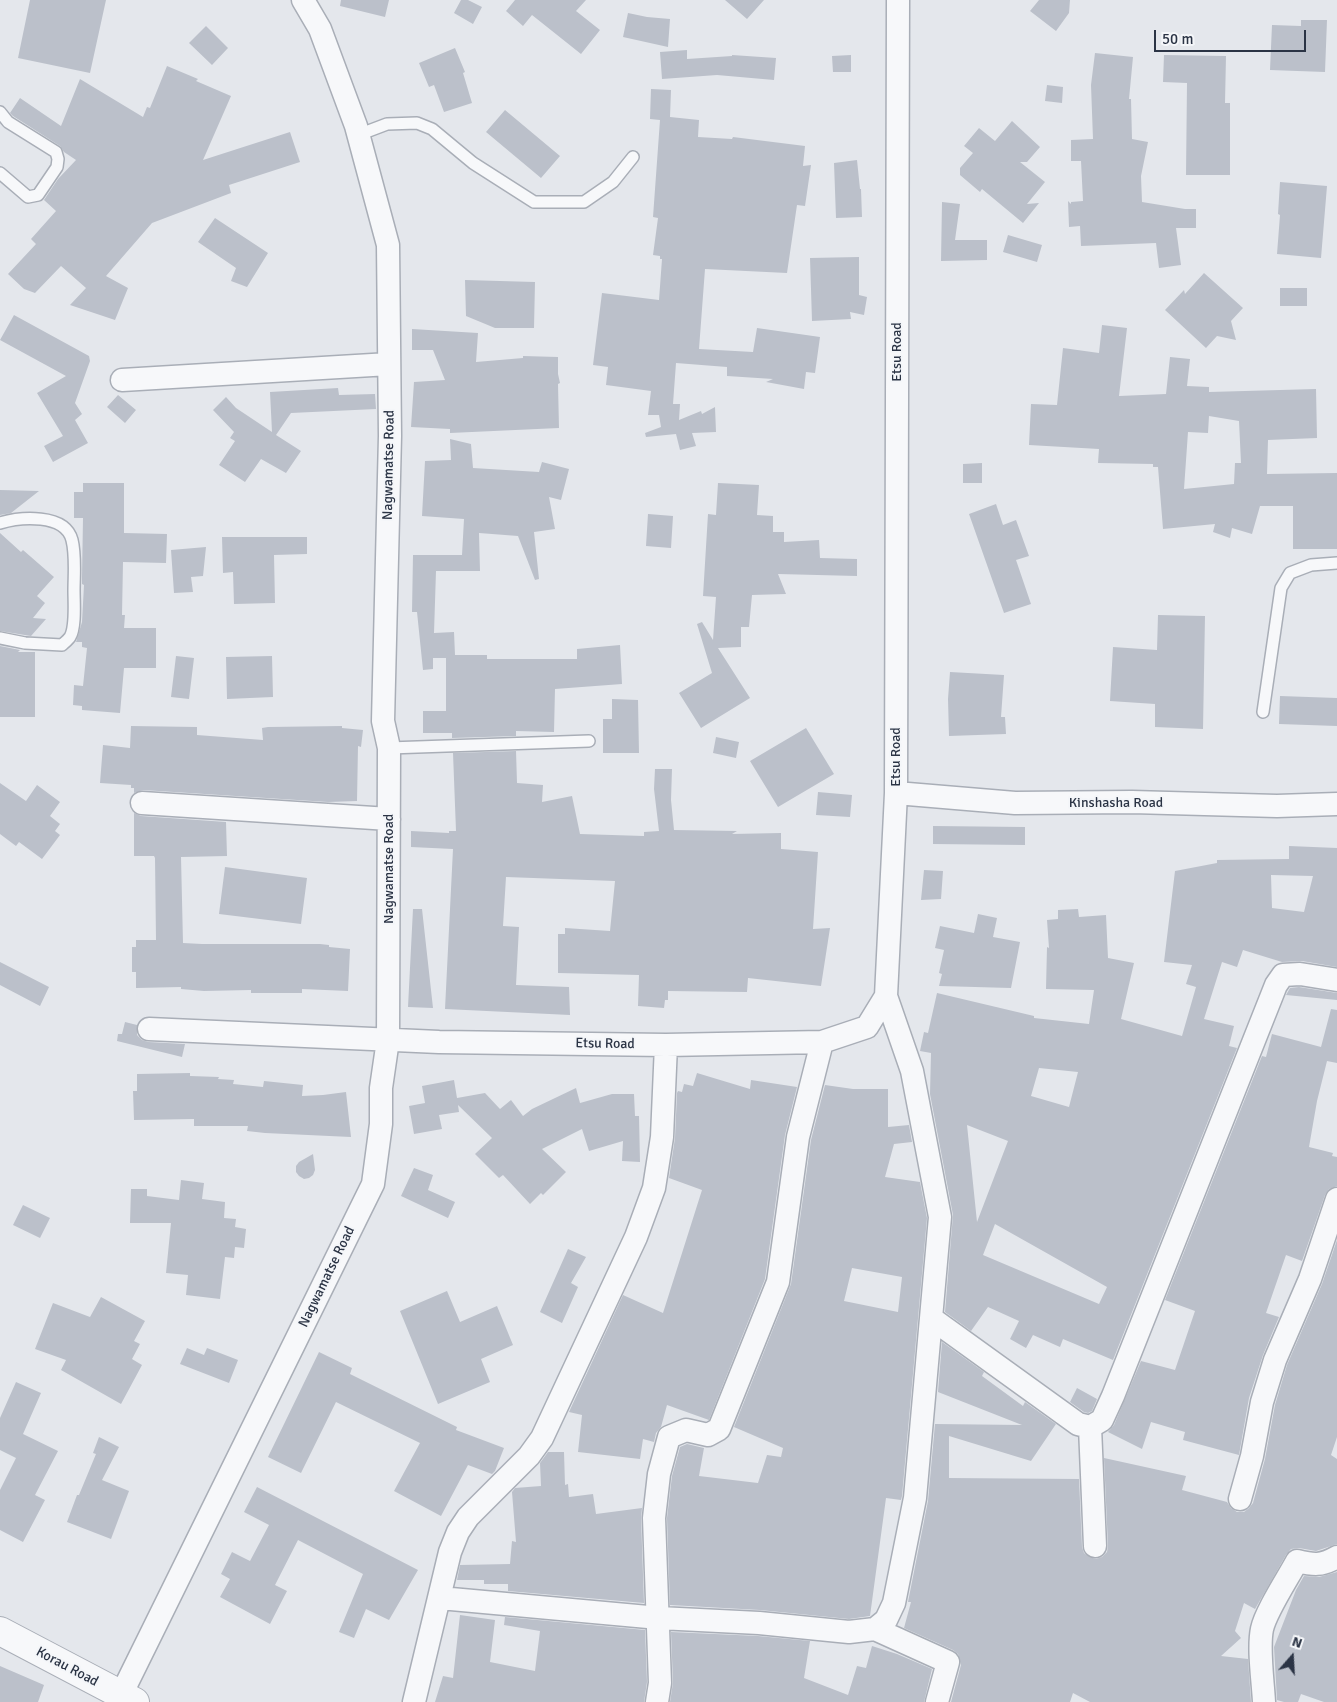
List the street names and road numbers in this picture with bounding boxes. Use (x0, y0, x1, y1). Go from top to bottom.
street label: Etsu Road (889, 322, 905, 382)
street label: Nagwamatse Road (380, 410, 398, 520)
street label: Etsu Road (888, 727, 904, 787)
street label: Kinshasha Road (1069, 795, 1163, 811)
street label: Nagwamatse Road (381, 814, 397, 924)
street label: Etsu Road (575, 1035, 635, 1053)
street label: Nagwamatse Road (295, 1224, 359, 1330)
street label: Korau Road (33, 1644, 101, 1690)

